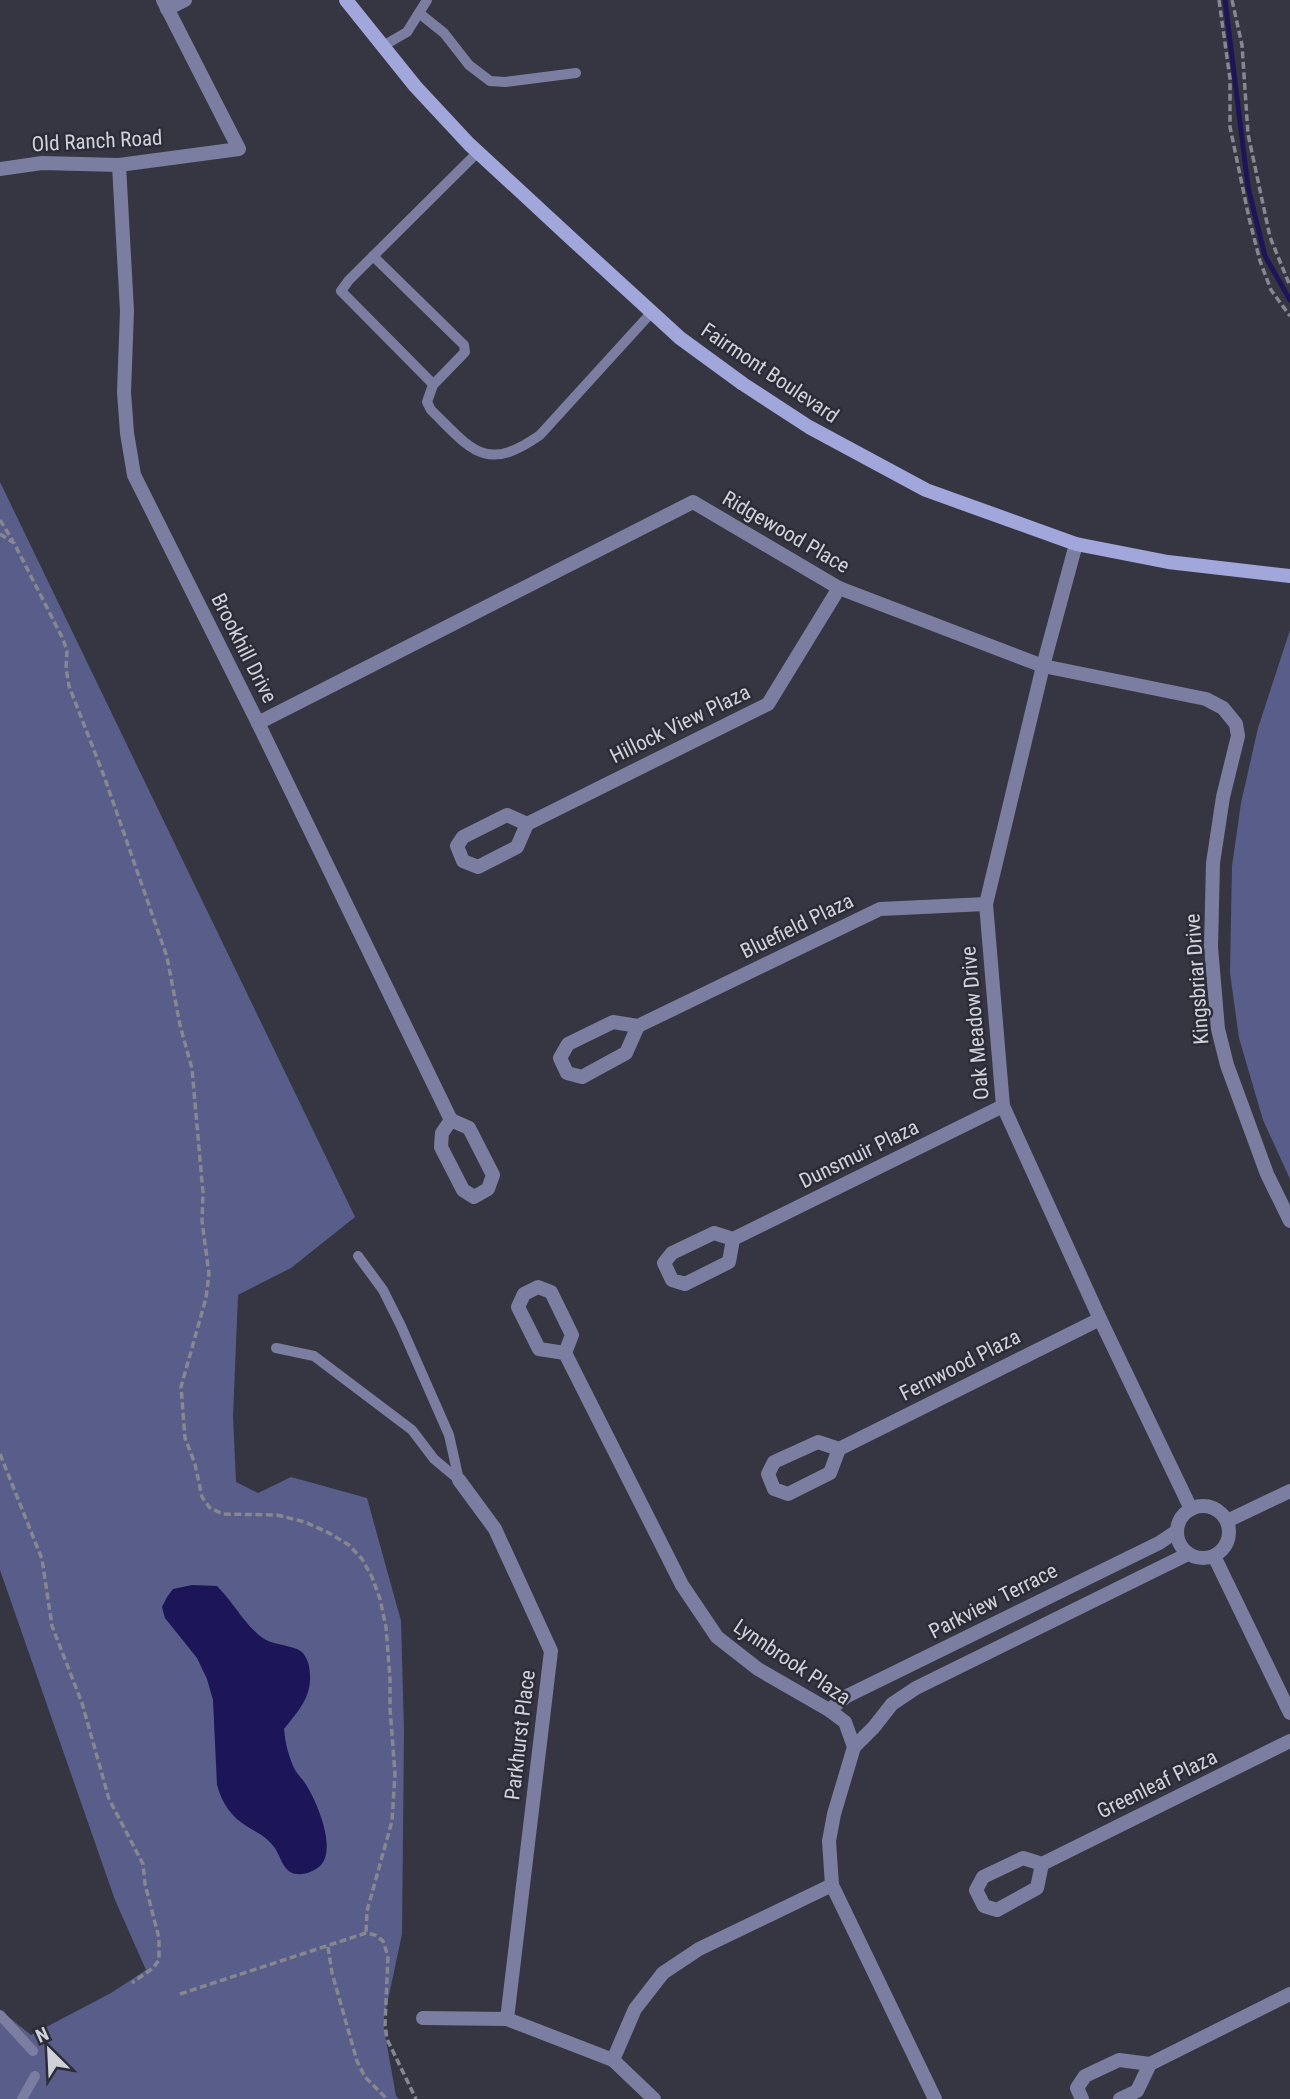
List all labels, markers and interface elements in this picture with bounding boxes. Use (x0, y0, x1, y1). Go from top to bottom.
street label: Old Ranch Road (31, 126, 163, 156)
street label: Fairmont Boulevard (697, 318, 843, 428)
street label: Ridgewood Place (718, 486, 854, 578)
street label: Brookhill Drive (206, 589, 282, 707)
street label: Hillock View Plaza (606, 680, 754, 768)
street label: Bluefield Plaza (737, 888, 857, 964)
street label: Kingsbriar Drive (1180, 913, 1214, 1045)
street label: Oak Meadow Drive (956, 945, 994, 1101)
street label: Dunsmuir Plaza (795, 1115, 923, 1193)
street label: Fernwood Plaza (896, 1324, 1024, 1406)
street label: Parkview Terrace (925, 1558, 1061, 1644)
street label: Lynnbrook Plaza (729, 1614, 855, 1710)
street label: Parkhurst Place (500, 1668, 540, 1801)
street label: Greenleaf Plaza (1093, 1745, 1221, 1823)
north arrow (14, 2015, 84, 2085)
text: N (32, 2022, 52, 2048)

